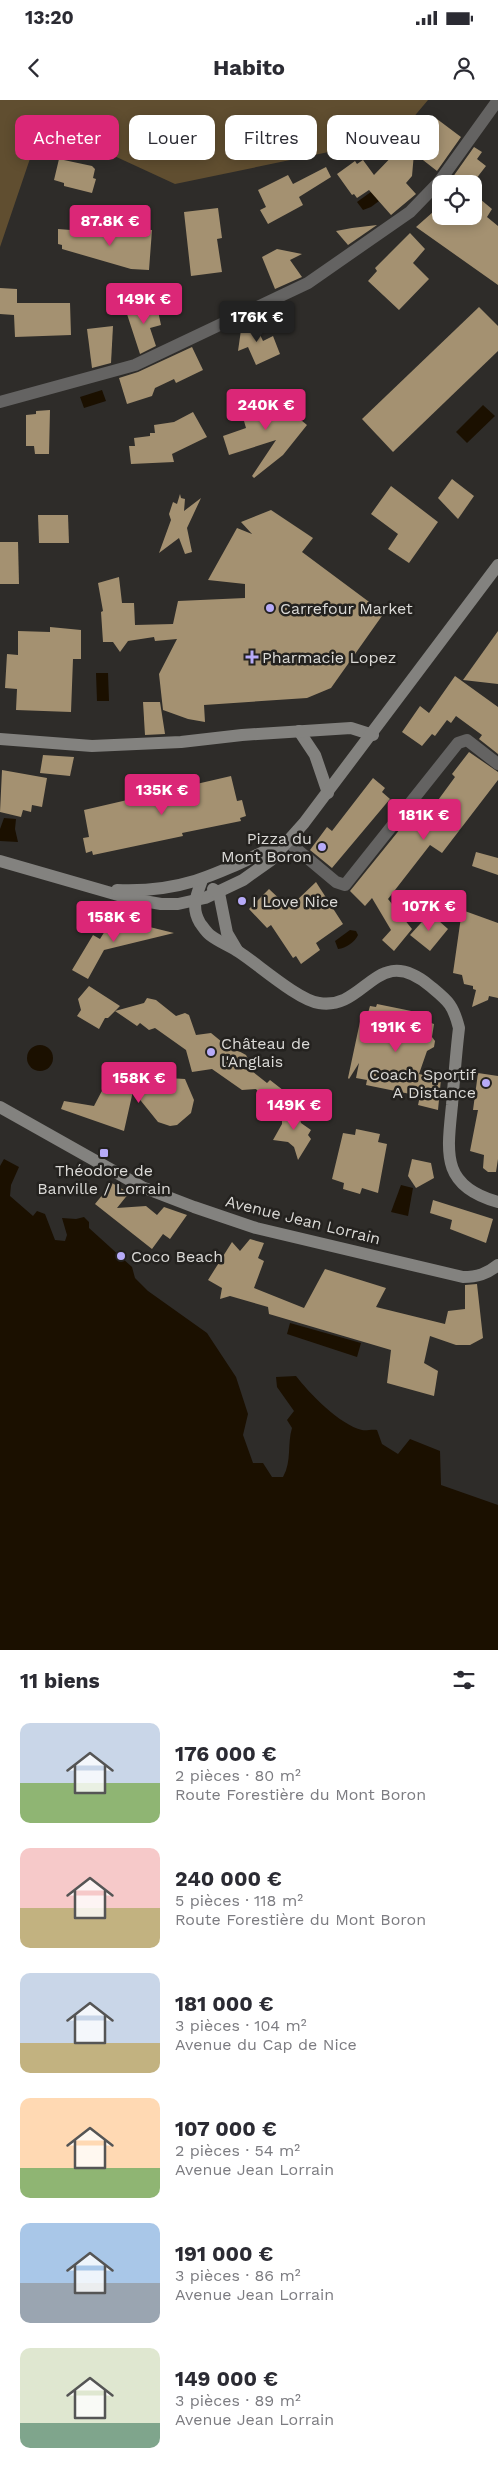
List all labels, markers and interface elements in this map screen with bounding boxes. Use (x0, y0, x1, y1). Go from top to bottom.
text: 13:20 (25, 6, 74, 29)
icon: back (20, 54, 48, 82)
icon: person (450, 54, 478, 82)
text: Habito (213, 55, 285, 80)
chip: Acheter (15, 115, 119, 160)
chip: Louer (129, 115, 215, 160)
chip: Filtres (225, 115, 317, 160)
chip: Nouveau (327, 115, 439, 160)
map controls (432, 175, 482, 225)
button: locate (432, 175, 482, 225)
pin: 87.8K € (64, 204, 156, 247)
text: 87.8K € (81, 211, 139, 230)
pin: 149K € (103, 282, 185, 325)
text: 149K € (117, 289, 171, 308)
pin: 176K € (216, 300, 298, 343)
text: 176K € (231, 307, 283, 326)
pin: 240K € (225, 388, 307, 431)
text: 240K € (238, 395, 294, 414)
place label: Carrefour Market (280, 599, 413, 618)
marker: Carrefour Market (264, 602, 276, 614)
place label: Pharmacie Lopez (262, 648, 396, 667)
marker: Pharmacie Lopez (246, 651, 258, 663)
pin: 135K € (121, 774, 203, 816)
text: 135K € (136, 780, 188, 799)
pin: 181K € (383, 798, 465, 841)
text: 181K € (399, 805, 449, 824)
place label: Pizza du Mont Boron (221, 829, 312, 866)
marker: Pizza du Mont Boron (316, 841, 328, 853)
pin: 107K € (388, 890, 470, 932)
place label: I Love Nice (252, 892, 338, 911)
marker: I Love Nice (236, 895, 248, 907)
text: 107K € (402, 896, 456, 915)
pin: 158K € (73, 900, 155, 943)
text: 158K € (87, 907, 141, 926)
pin: 191K € (355, 1010, 437, 1053)
text: 191K € (371, 1017, 421, 1036)
place label: Château de l'Anglais (221, 1034, 310, 1071)
marker: Château de l'Anglais (205, 1046, 217, 1058)
pin: 158K € (98, 1062, 180, 1104)
place label: Coach Sportif A Distance (369, 1065, 477, 1102)
text: 158K € (112, 1068, 166, 1087)
marker: Coach Sportif A Distance (480, 1077, 492, 1089)
pin: 149K € (253, 1088, 335, 1131)
text: 149K € (267, 1095, 321, 1114)
marker: Théodore de Banville / Lorrain (98, 1147, 110, 1159)
place label: Théodore de Banville / Lorrain (37, 1161, 171, 1198)
street label: Avenue Jean Lorrain (223, 1192, 383, 1248)
place label: Coco Beach (131, 1247, 223, 1266)
marker: Coco Beach (115, 1250, 127, 1262)
icon: filters (450, 1666, 478, 1694)
text: 11 biens (20, 1668, 100, 1693)
text: 176 000 € (175, 1741, 277, 1766)
icon: home (60, 1743, 120, 1803)
text: 2 pièces · 80 m² (175, 1766, 301, 1785)
text: Route Forestière du Mont Boron (175, 1785, 426, 1804)
text: 240 000 € (175, 1866, 282, 1891)
icon: home (60, 1868, 120, 1928)
text: 5 pièces · 118 m² (175, 1891, 303, 1910)
text: Route Forestière du Mont Boron (175, 1910, 426, 1929)
text: 181 000 € (175, 1991, 274, 2016)
icon: home (60, 1993, 120, 2053)
text: 3 pièces · 104 m² (175, 2016, 307, 2035)
text: Avenue du Cap de Nice (175, 2035, 357, 2054)
text: 107 000 € (175, 2116, 277, 2141)
icon: home (60, 2118, 120, 2178)
text: 2 pièces · 54 m² (175, 2141, 300, 2160)
text: Avenue Jean Lorrain (175, 2160, 334, 2179)
text: 191 000 € (175, 2241, 273, 2266)
icon: home (60, 2243, 120, 2303)
text: 3 pièces · 86 m² (175, 2266, 301, 2285)
text: Avenue Jean Lorrain (175, 2285, 334, 2304)
text: 149 000 € (175, 2366, 278, 2391)
icon: home (60, 2368, 120, 2428)
text: 3 pièces · 89 m² (175, 2391, 301, 2410)
text: Avenue Jean Lorrain (175, 2410, 334, 2429)

